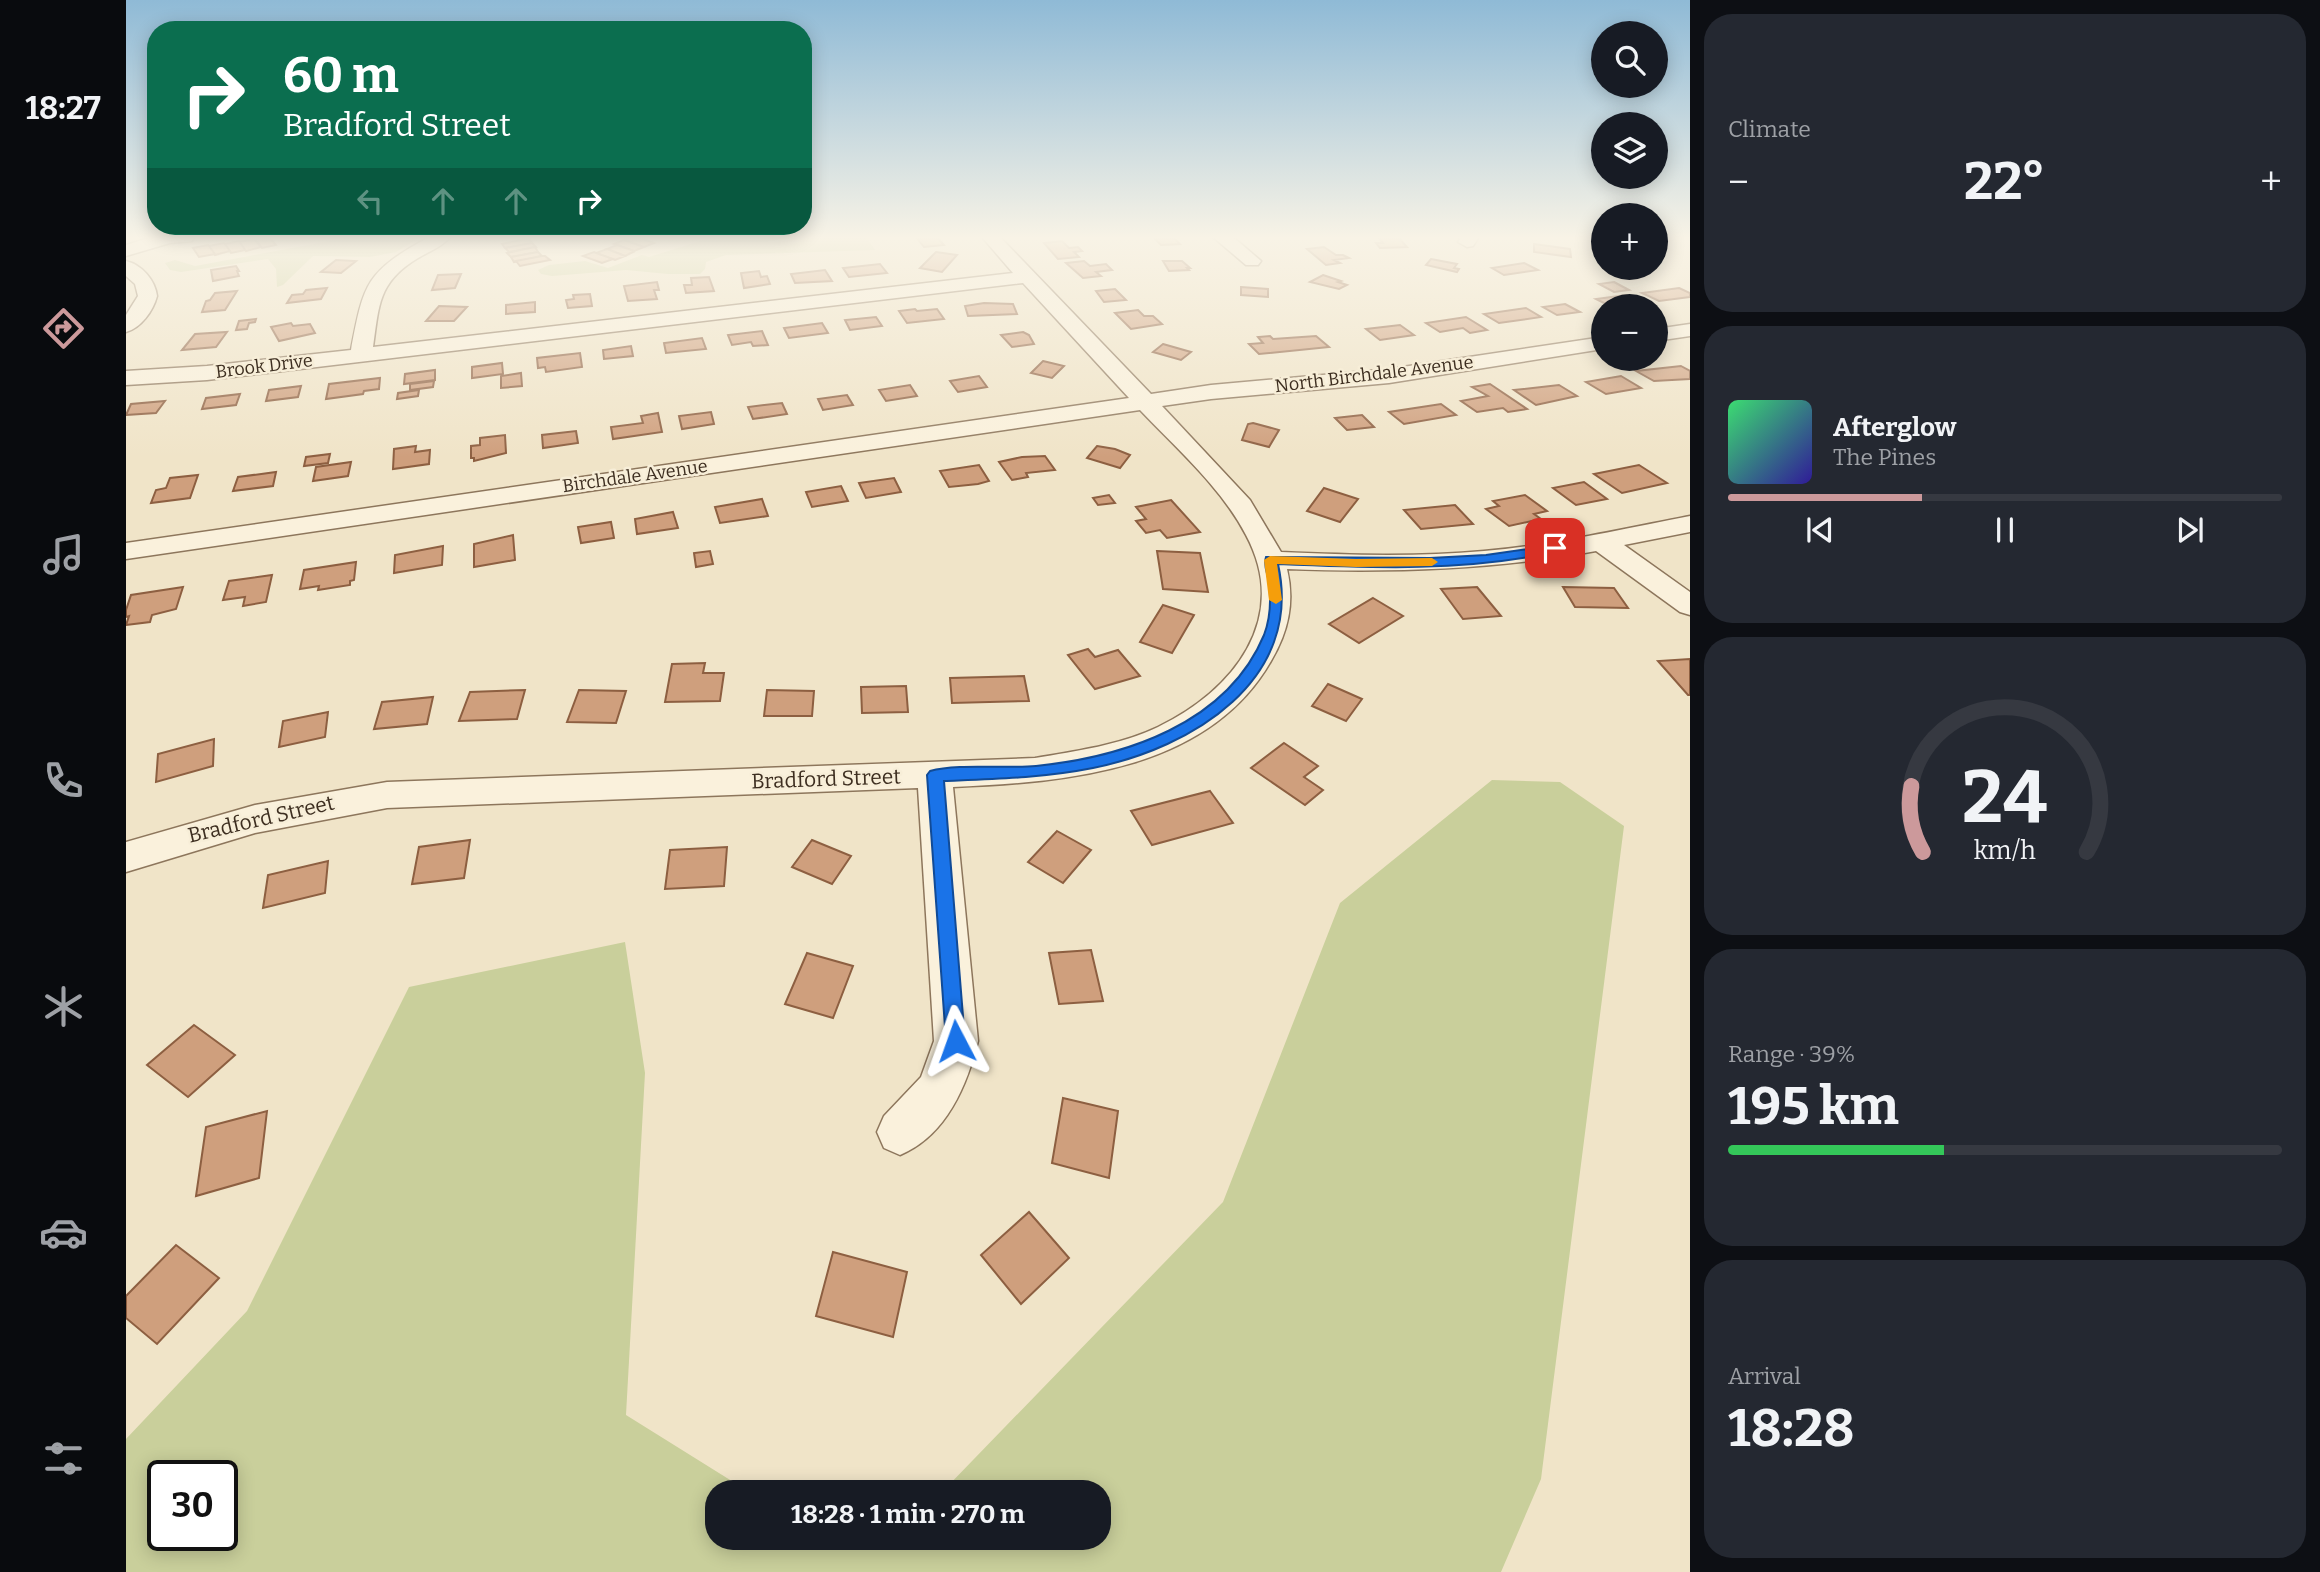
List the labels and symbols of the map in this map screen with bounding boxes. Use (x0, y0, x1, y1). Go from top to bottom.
street label: Brook Drive (214, 349, 314, 383)
street label: North Birchdale Avenue (1273, 351, 1475, 397)
street label: Birchdale Avenue (561, 455, 709, 497)
pin (1525, 518, 1585, 578)
street label: Bradford Street (751, 763, 902, 795)
street label: Bradford Street (185, 789, 337, 848)
position arrow (919, 1004, 993, 1078)
speed limit sign: 30 (147, 1460, 238, 1551)

